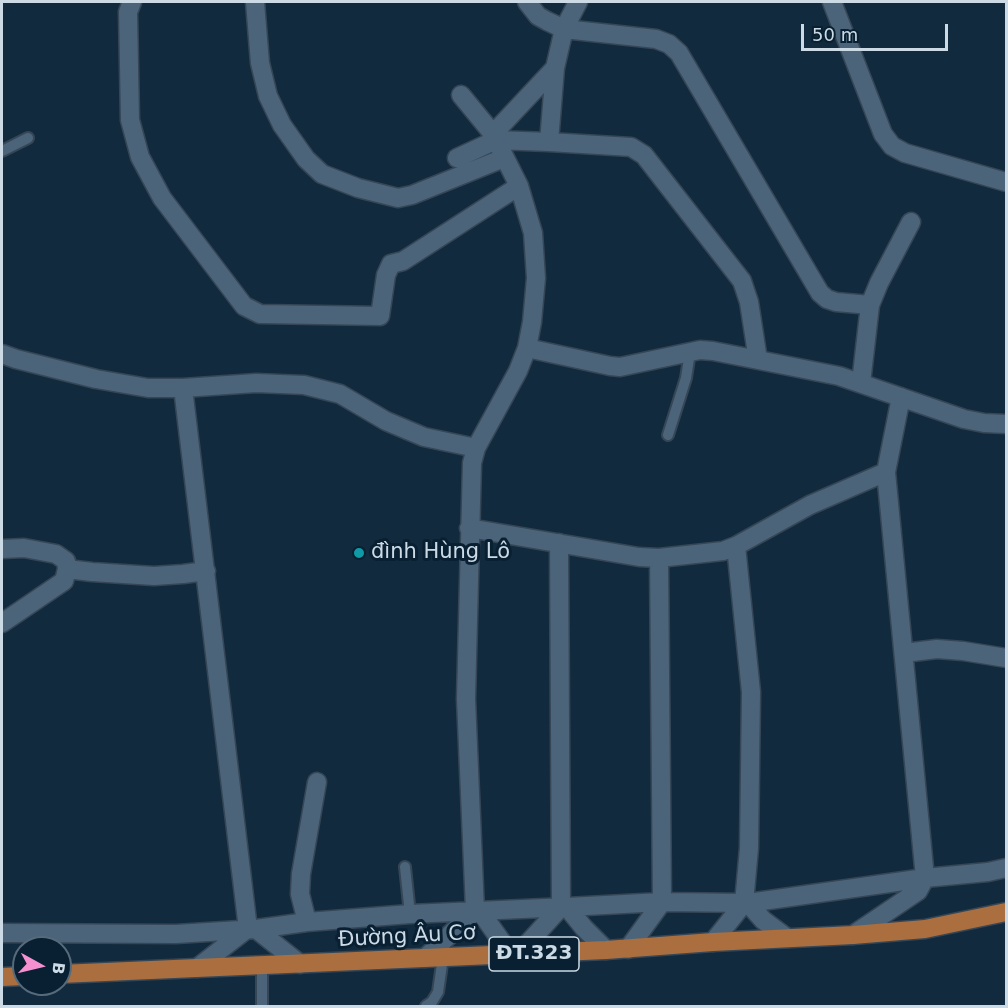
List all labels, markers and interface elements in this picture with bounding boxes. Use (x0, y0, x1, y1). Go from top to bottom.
scale bar (804, 12, 951, 50)
text: 50 m (812, 24, 858, 45)
place label: đình Hùng Lô (371, 540, 510, 566)
marker: đình Hùng Lô (352, 546, 366, 560)
street label: Đường Âu Cơ (338, 921, 476, 953)
north arrow (12, 936, 72, 996)
road number: ĐT.323 (489, 937, 579, 971)
text: B (48, 961, 69, 976)

